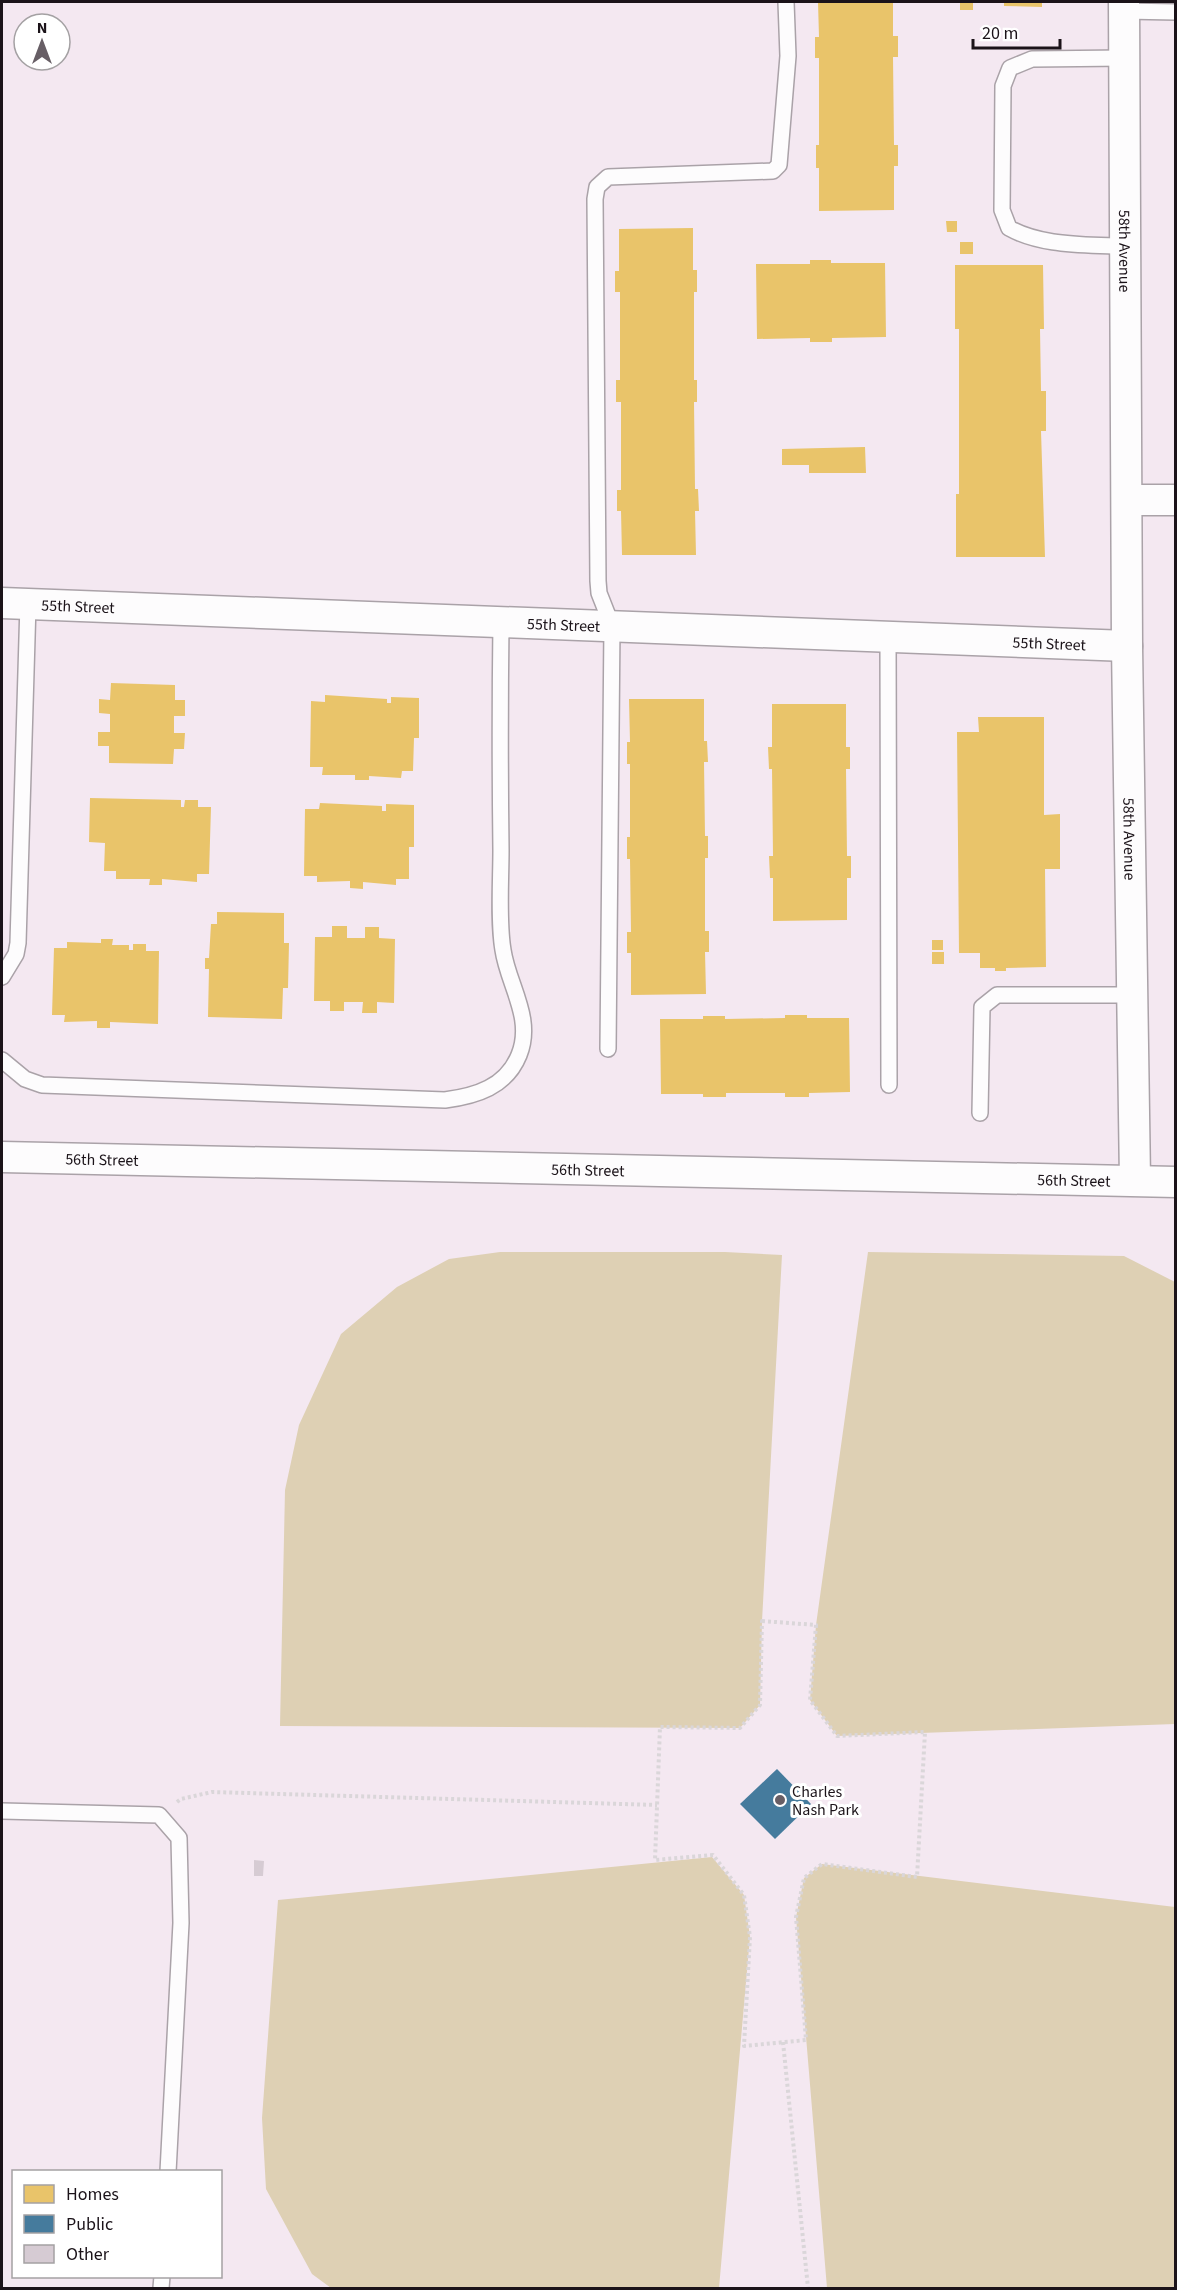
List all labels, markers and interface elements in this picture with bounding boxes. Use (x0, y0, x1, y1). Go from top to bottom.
north arrow (12, 12, 72, 72)
scale bar (973, 12, 1060, 50)
text: N (37, 17, 47, 39)
text: 20 m (982, 21, 1018, 46)
street label: 58th Avenue (1113, 210, 1135, 292)
street label: 55th Street (41, 595, 116, 619)
street label: 55th Street (526, 613, 601, 638)
street label: 55th Street (1012, 632, 1087, 656)
street label: 58th Avenue (1117, 798, 1141, 881)
street label: 56th Street (65, 1148, 139, 1172)
street label: 56th Street (551, 1159, 625, 1182)
street label: 56th Street (1037, 1169, 1111, 1193)
place label: Charles Nash Park (792, 1781, 859, 1821)
marker: Charles Nash Park (773, 1793, 787, 1807)
legend (12, 2170, 222, 2278)
text: Homes (66, 2182, 119, 2207)
text: Public (66, 2212, 113, 2237)
text: Other (66, 2242, 110, 2267)

